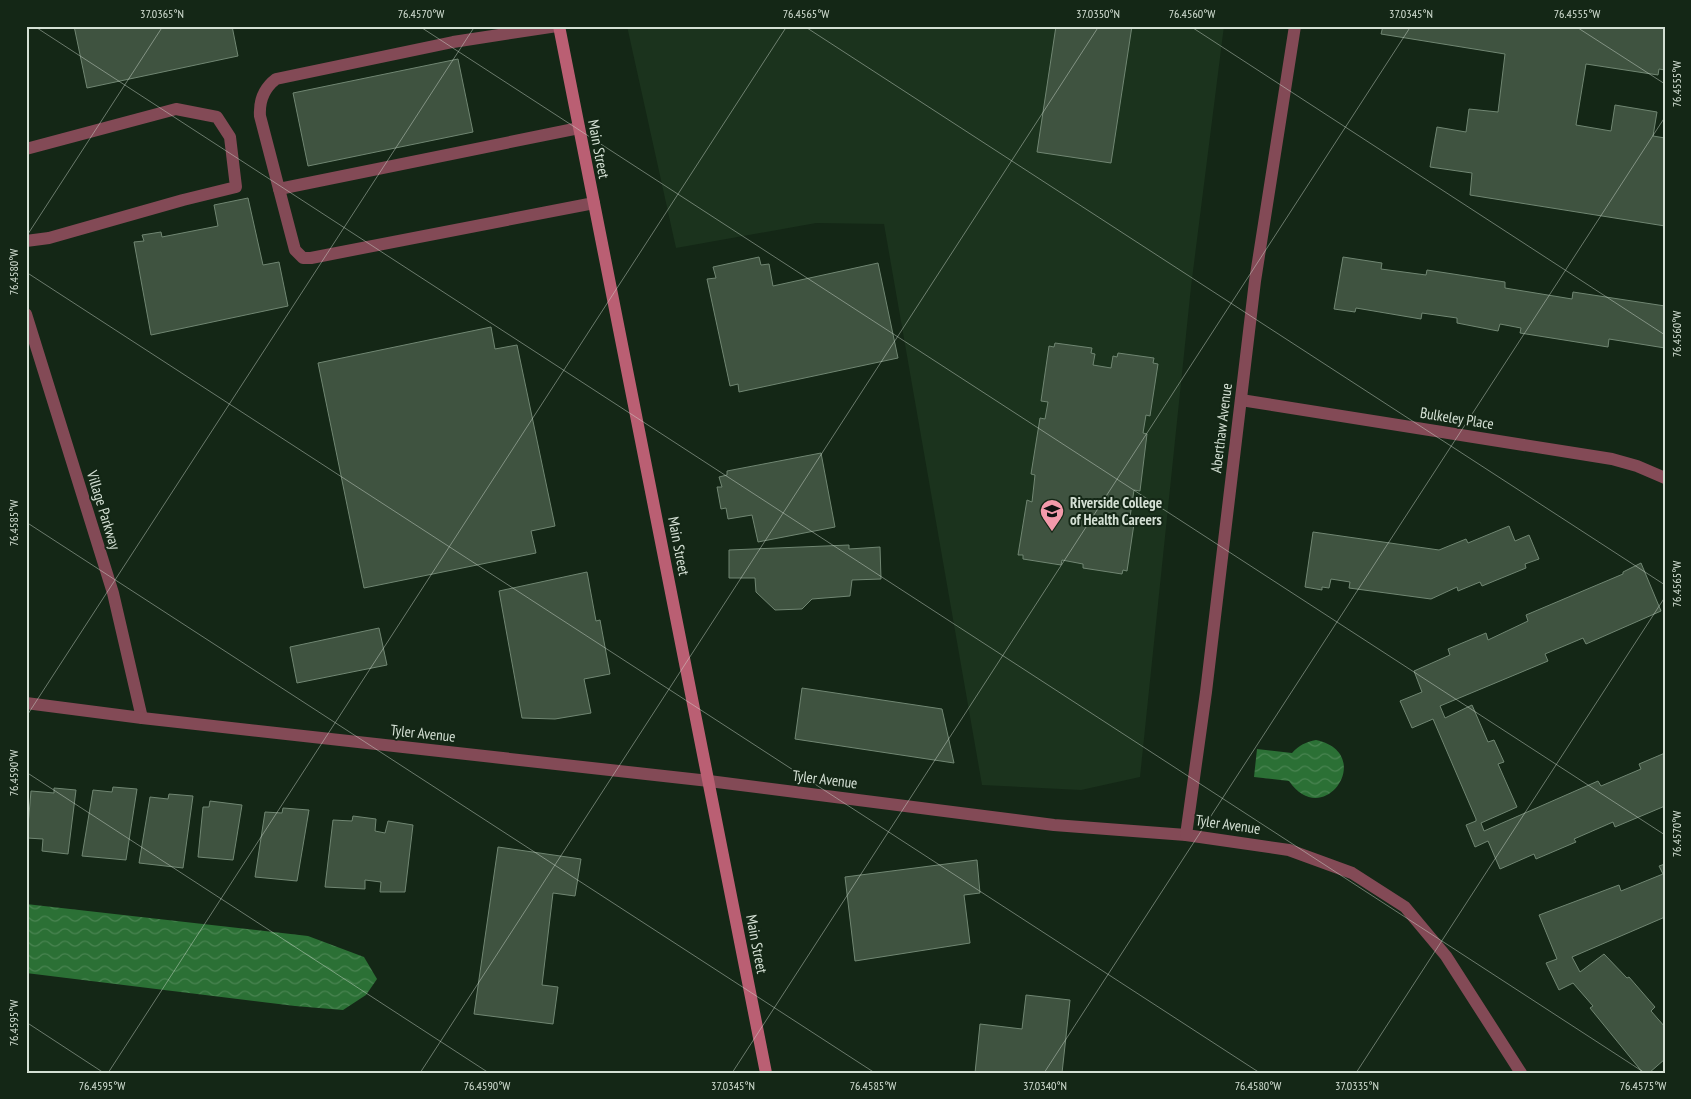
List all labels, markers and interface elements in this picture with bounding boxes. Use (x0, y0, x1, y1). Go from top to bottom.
text: 37.0365°N (140, 6, 184, 21)
text: 76.4570°W (398, 6, 444, 21)
text: 76.4565°W (783, 6, 829, 21)
text: 37.0350°N (1076, 6, 1120, 21)
text: 76.4560°W (1169, 6, 1215, 21)
text: 37.0345°N (1389, 6, 1433, 21)
text: 76.4555°W (1554, 6, 1600, 21)
text: 76.4555°W (1669, 61, 1684, 107)
street label: Main Street (584, 118, 614, 180)
text: 76.4580°W (6, 249, 21, 295)
text: 76.4560°W (1669, 311, 1684, 357)
street label: Aberthaw Avenue (1206, 382, 1236, 474)
street label: Bulkeley Place (1419, 403, 1495, 433)
street label: Village Parkway (83, 467, 125, 552)
place label: Riverside College of Health Careers (1070, 493, 1162, 529)
school or university icon: Riverside College of Health Careers (1039, 498, 1065, 532)
text: 76.4585°W (6, 500, 21, 546)
street label: Main Street (664, 515, 694, 577)
text: 76.4565°W (1669, 561, 1684, 607)
street label: Tyler Avenue (390, 720, 456, 746)
text: 76.4590°W (6, 750, 21, 796)
street label: Tyler Avenue (791, 766, 859, 792)
street label: Tyler Avenue (1194, 810, 1262, 838)
text: 76.4570°W (1669, 811, 1684, 857)
street label: Main Street (742, 913, 772, 975)
text: 76.4595°W (6, 1000, 21, 1046)
text: 76.4595°W (79, 1078, 125, 1093)
text: 76.4590°W (464, 1078, 510, 1093)
text: 37.0345°N (711, 1078, 755, 1093)
text: 76.4585°W (850, 1078, 896, 1093)
text: 37.0340°N (1023, 1078, 1067, 1093)
text: 76.4580°W (1235, 1078, 1281, 1093)
text: 37.0335°N (1335, 1078, 1379, 1093)
text: 76.4575°W (1620, 1078, 1666, 1093)

